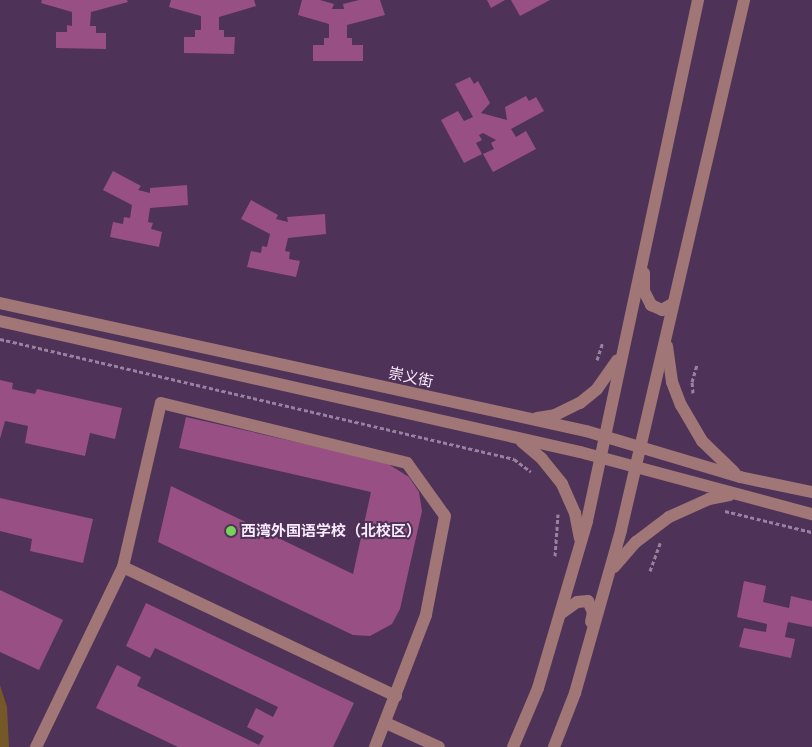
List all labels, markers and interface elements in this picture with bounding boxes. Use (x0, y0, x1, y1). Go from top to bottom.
street label: 崇义街 (387, 364, 435, 390)
place label: 西湾外国语学校（北校区） (241, 522, 421, 540)
marker: 西湾外国语学校（北校区） (225, 525, 237, 537)

